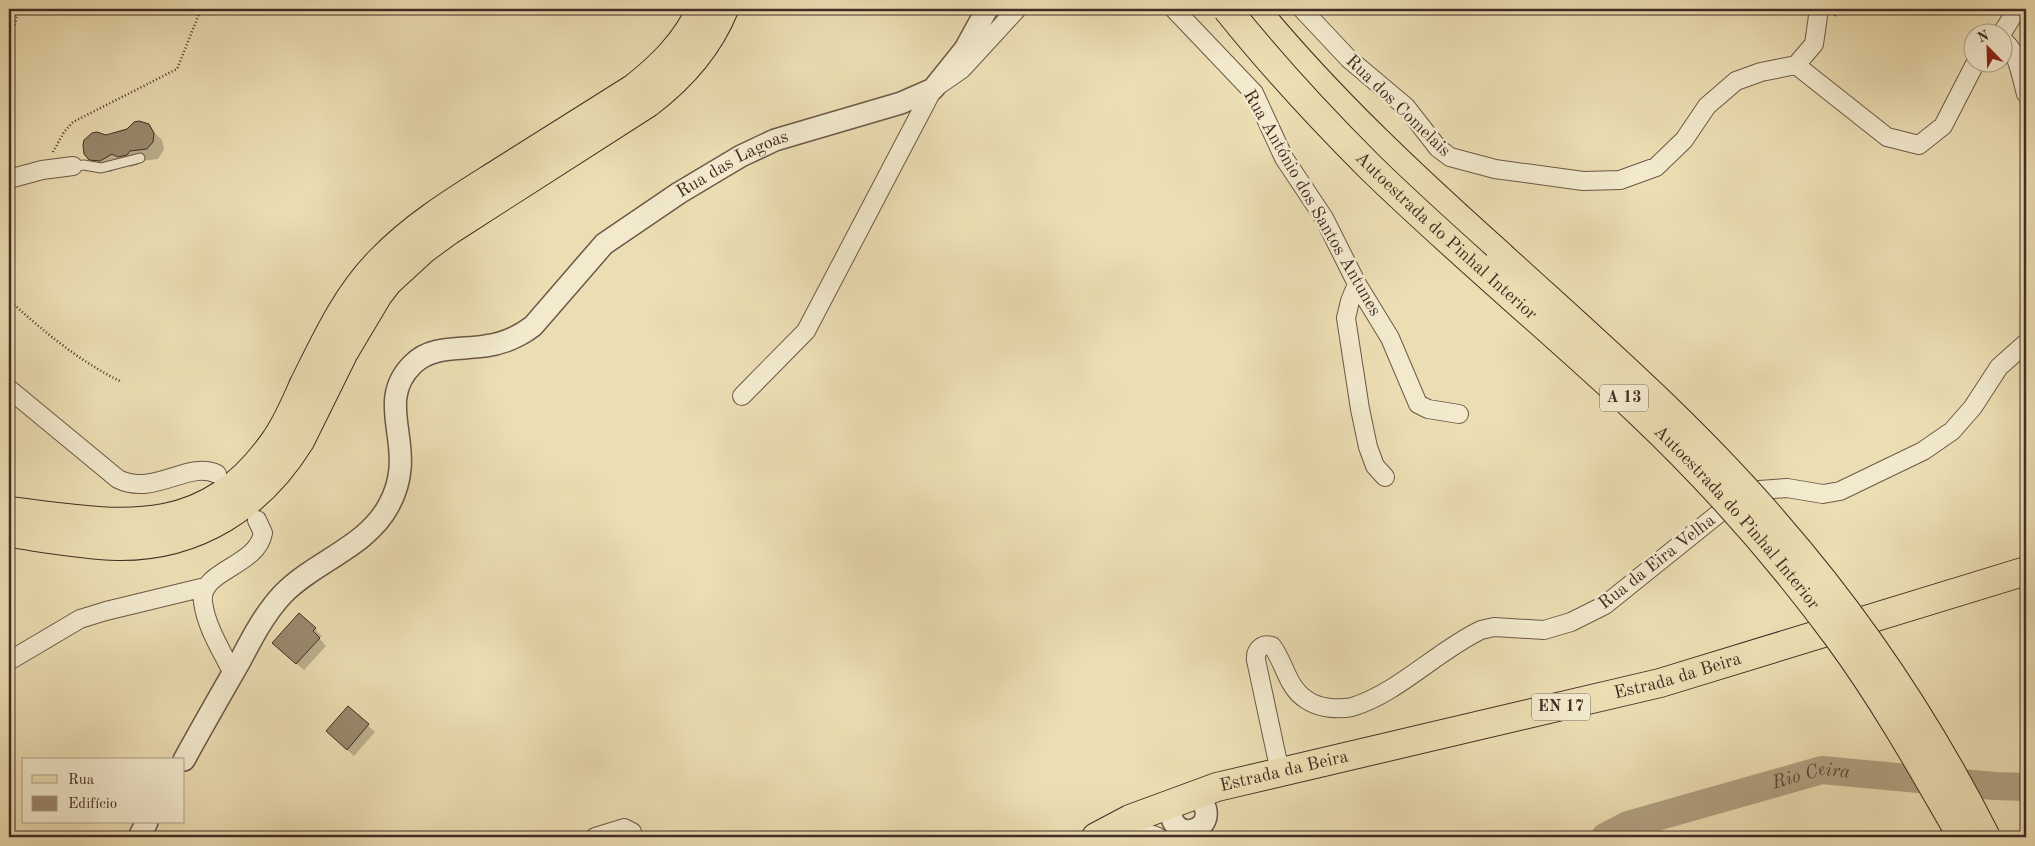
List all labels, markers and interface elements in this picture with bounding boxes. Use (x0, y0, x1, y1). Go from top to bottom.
north arrow (1962, 22, 2012, 72)
text: N (1976, 28, 1991, 45)
street label: Rua dos Comelais (1342, 52, 1454, 160)
street label: Rua António dos Santos Antunes (1240, 87, 1384, 319)
street label: Rua das Lagoas (674, 128, 790, 201)
street label: Autoestrada do Pinhal Interior (1352, 149, 1541, 324)
road number: A 13 (1600, 384, 1648, 412)
street label: Autoestrada do Pinhal Interior (1650, 422, 1823, 613)
street label: Rua da Eira Velha (1595, 511, 1719, 613)
street label: Estrada da Beira (1612, 650, 1744, 702)
road number: EN 17 (1532, 694, 1590, 720)
street label: Estrada da Beira (1218, 747, 1350, 795)
legend (22, 758, 185, 824)
water label: Rio Ceira (1769, 760, 1851, 793)
text: Rua (68, 773, 95, 788)
text: Edifício (68, 797, 117, 812)

